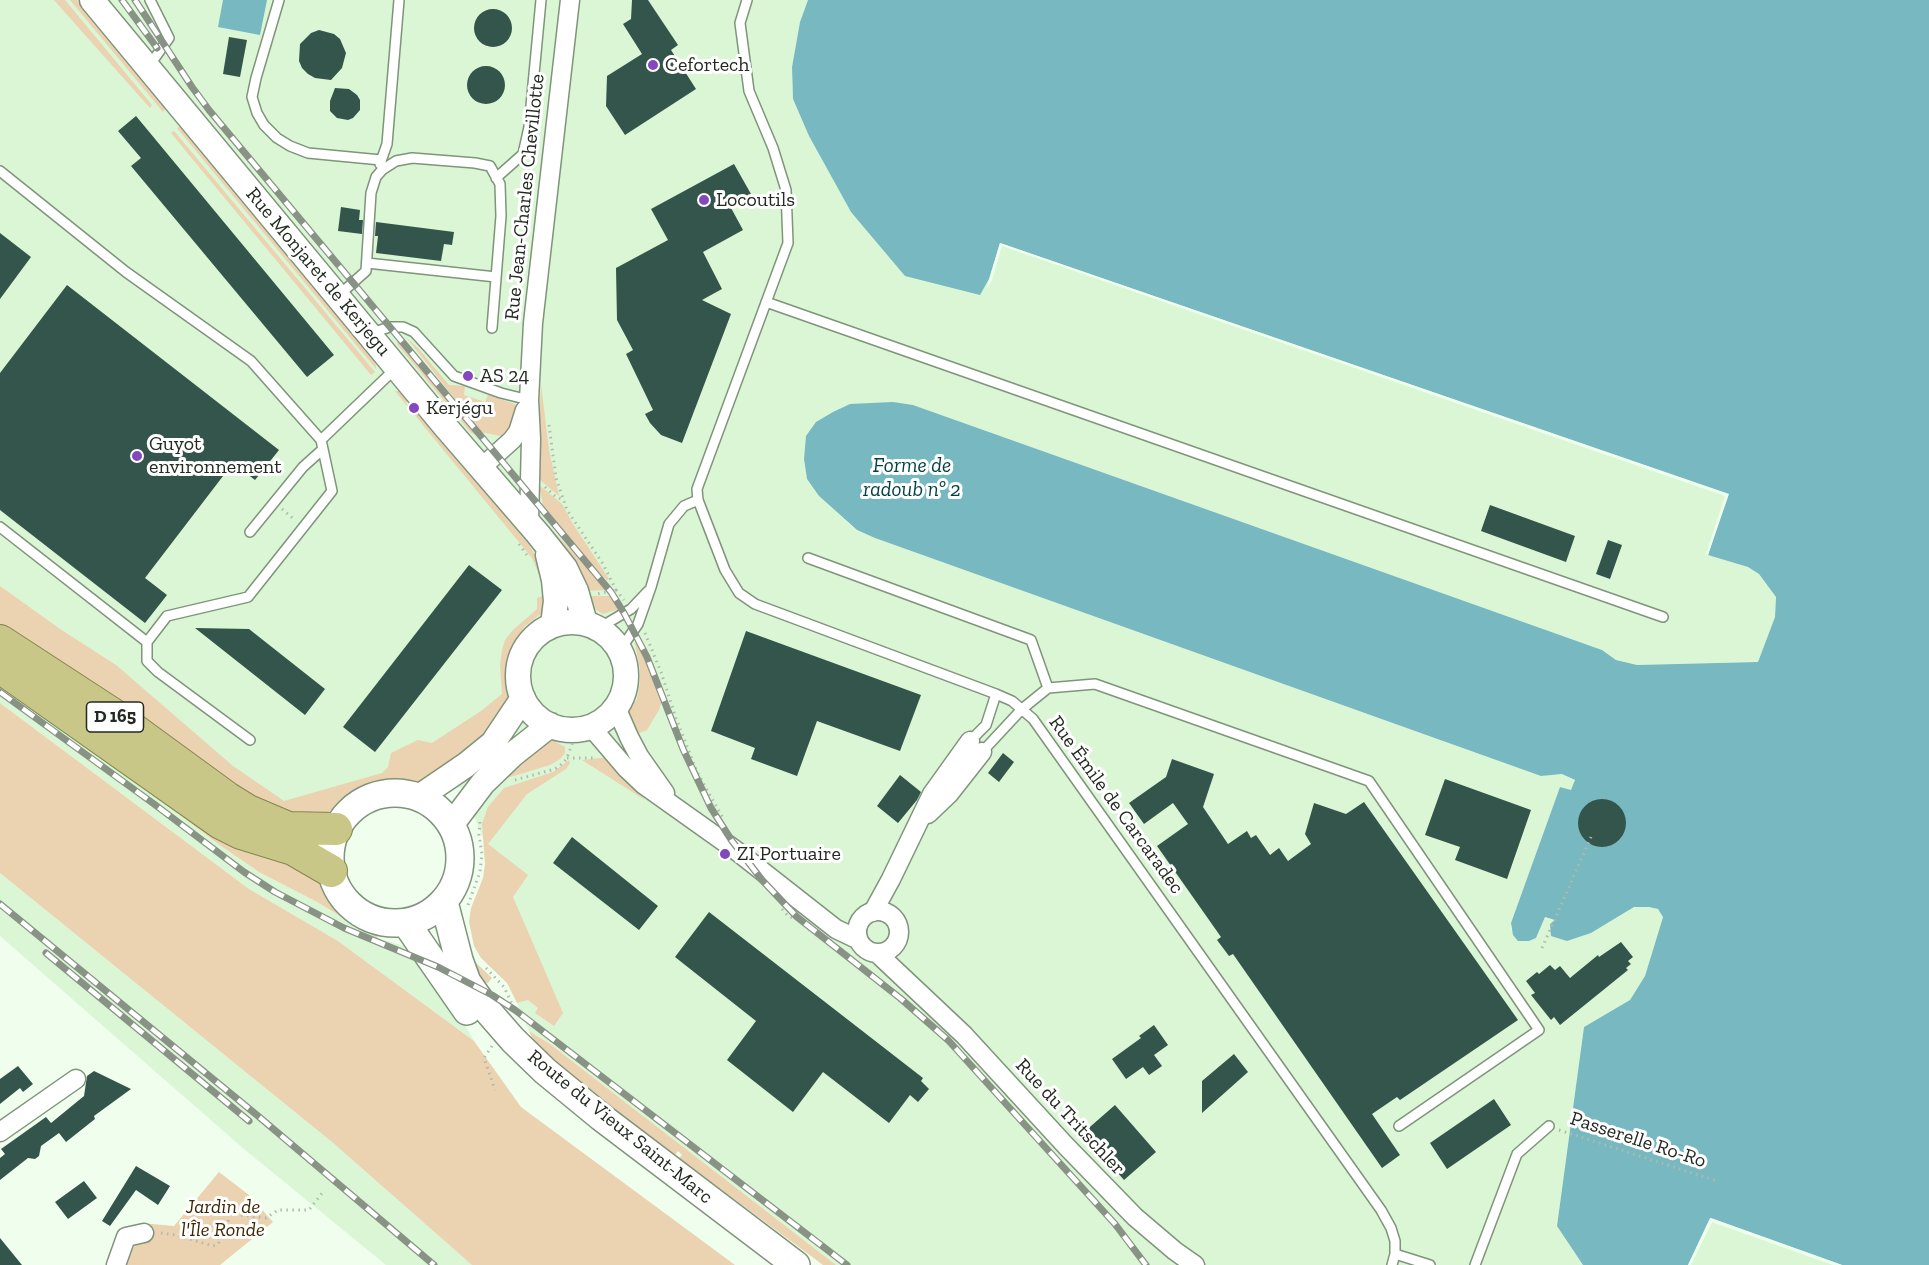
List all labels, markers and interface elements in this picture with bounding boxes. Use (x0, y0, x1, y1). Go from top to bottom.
place label: Cefortech (665, 53, 749, 77)
marker: Cefortech (646, 58, 660, 72)
street label: Rue Jean-Charles Chevillotte (500, 73, 550, 321)
street label: Rue Monjaret de Kerjegu (240, 183, 396, 361)
place label: Locoutils (716, 188, 795, 212)
marker: Locoutils (697, 193, 711, 207)
place label: AS 24 (480, 364, 529, 388)
marker: AS 24 (461, 369, 475, 383)
place label: Kerjégu (426, 396, 493, 420)
marker: Kerjégu (407, 401, 421, 415)
place label: Guyot environnement (149, 432, 282, 479)
marker: Guyot environnement (130, 449, 144, 463)
water label: Forme de radoub nº 2 (863, 453, 961, 503)
road number: D 165 (86, 702, 144, 732)
street label: Rue Émile de Carcaradec (1043, 711, 1189, 899)
place label: ZI Portuaire (737, 842, 841, 866)
marker: ZI Portuaire (718, 847, 732, 861)
street label: Route du Vieux Saint-Marc (523, 1045, 717, 1209)
street label: Rue du Tritschler (1010, 1054, 1130, 1180)
street label: Passerelle Ro-Ro (1567, 1107, 1709, 1173)
park label: Jardin de l'Île Ronde (181, 1195, 265, 1242)

